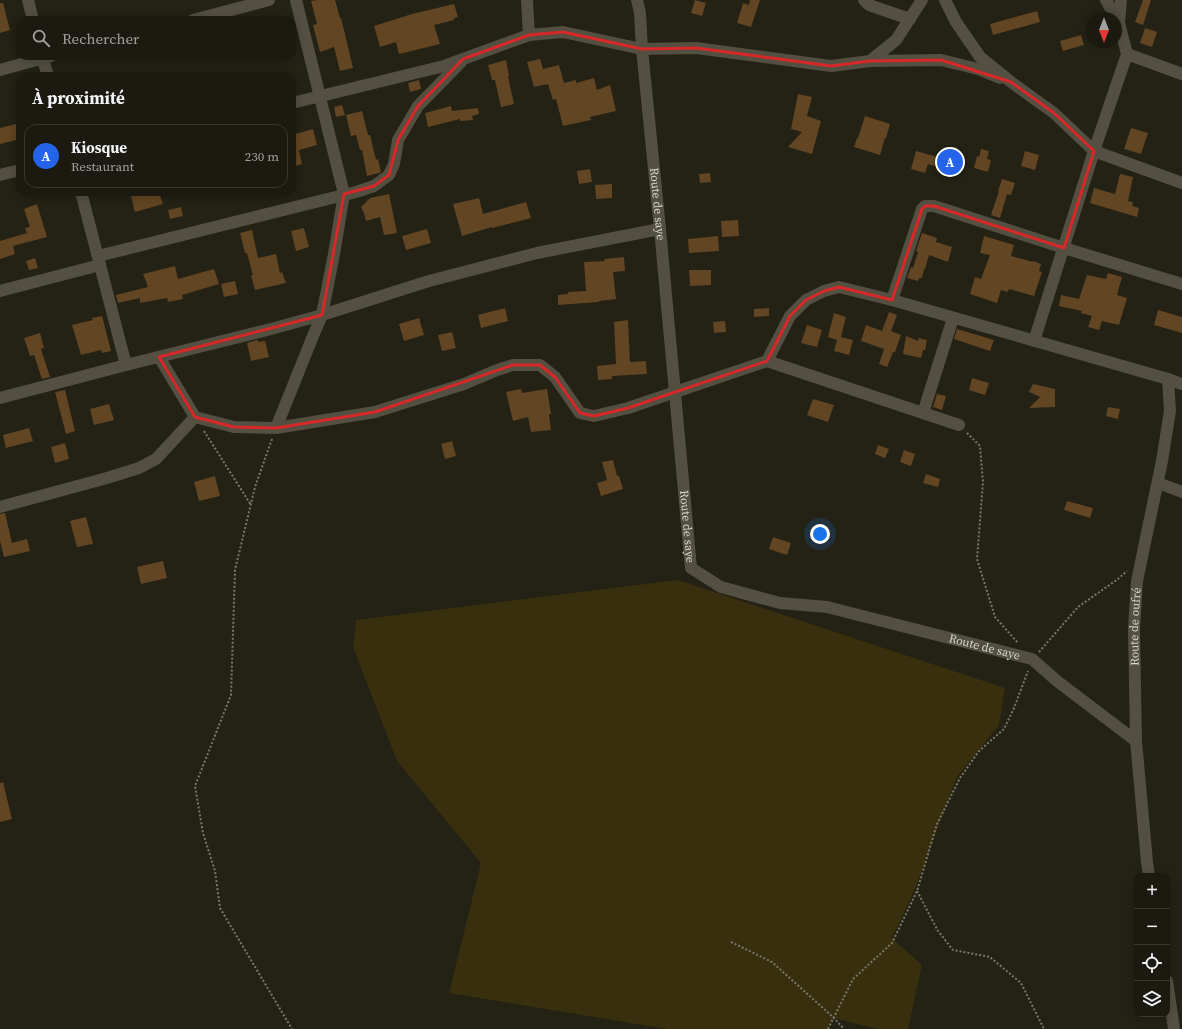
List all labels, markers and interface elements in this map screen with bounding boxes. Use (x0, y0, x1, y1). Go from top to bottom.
north arrow (1086, 12, 1122, 48)
search box (16, 16, 296, 60)
icon: search (30, 27, 52, 49)
text: Rechercher (62, 28, 139, 49)
text: À proximité (32, 86, 125, 110)
text: Kiosque (71, 137, 127, 158)
pin: A (937, 147, 963, 177)
text: A (42, 148, 50, 165)
text: 230 m (245, 148, 279, 165)
text: Restaurant (71, 158, 134, 175)
street label: Route de saye (646, 167, 669, 241)
street label: Route de saye (676, 489, 698, 564)
your location (810, 524, 830, 544)
street label: Route de oufré (1126, 587, 1145, 666)
street label: Route de saye (947, 630, 1022, 664)
map controls (1134, 873, 1170, 1017)
button: + (1134, 873, 1170, 909)
button: − (1134, 909, 1170, 945)
button: locate (1134, 945, 1170, 981)
button: layers (1134, 981, 1170, 1017)

